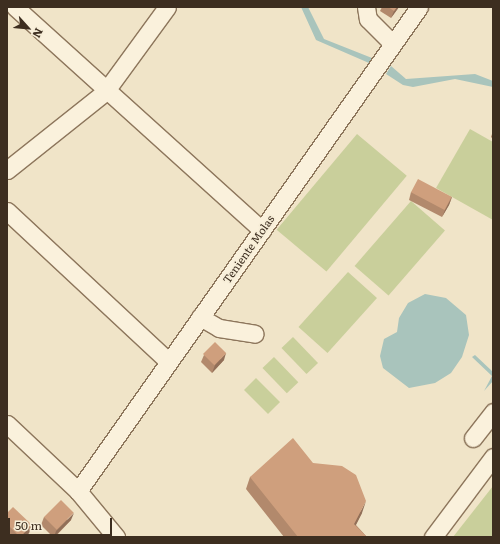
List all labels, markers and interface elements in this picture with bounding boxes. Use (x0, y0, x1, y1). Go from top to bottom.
north arrow (8, 8, 48, 48)
text: N (29, 26, 48, 41)
street label: Teniente Molas (220, 212, 276, 286)
scale bar (10, 510, 114, 536)
text: 50 m (15, 516, 42, 534)

